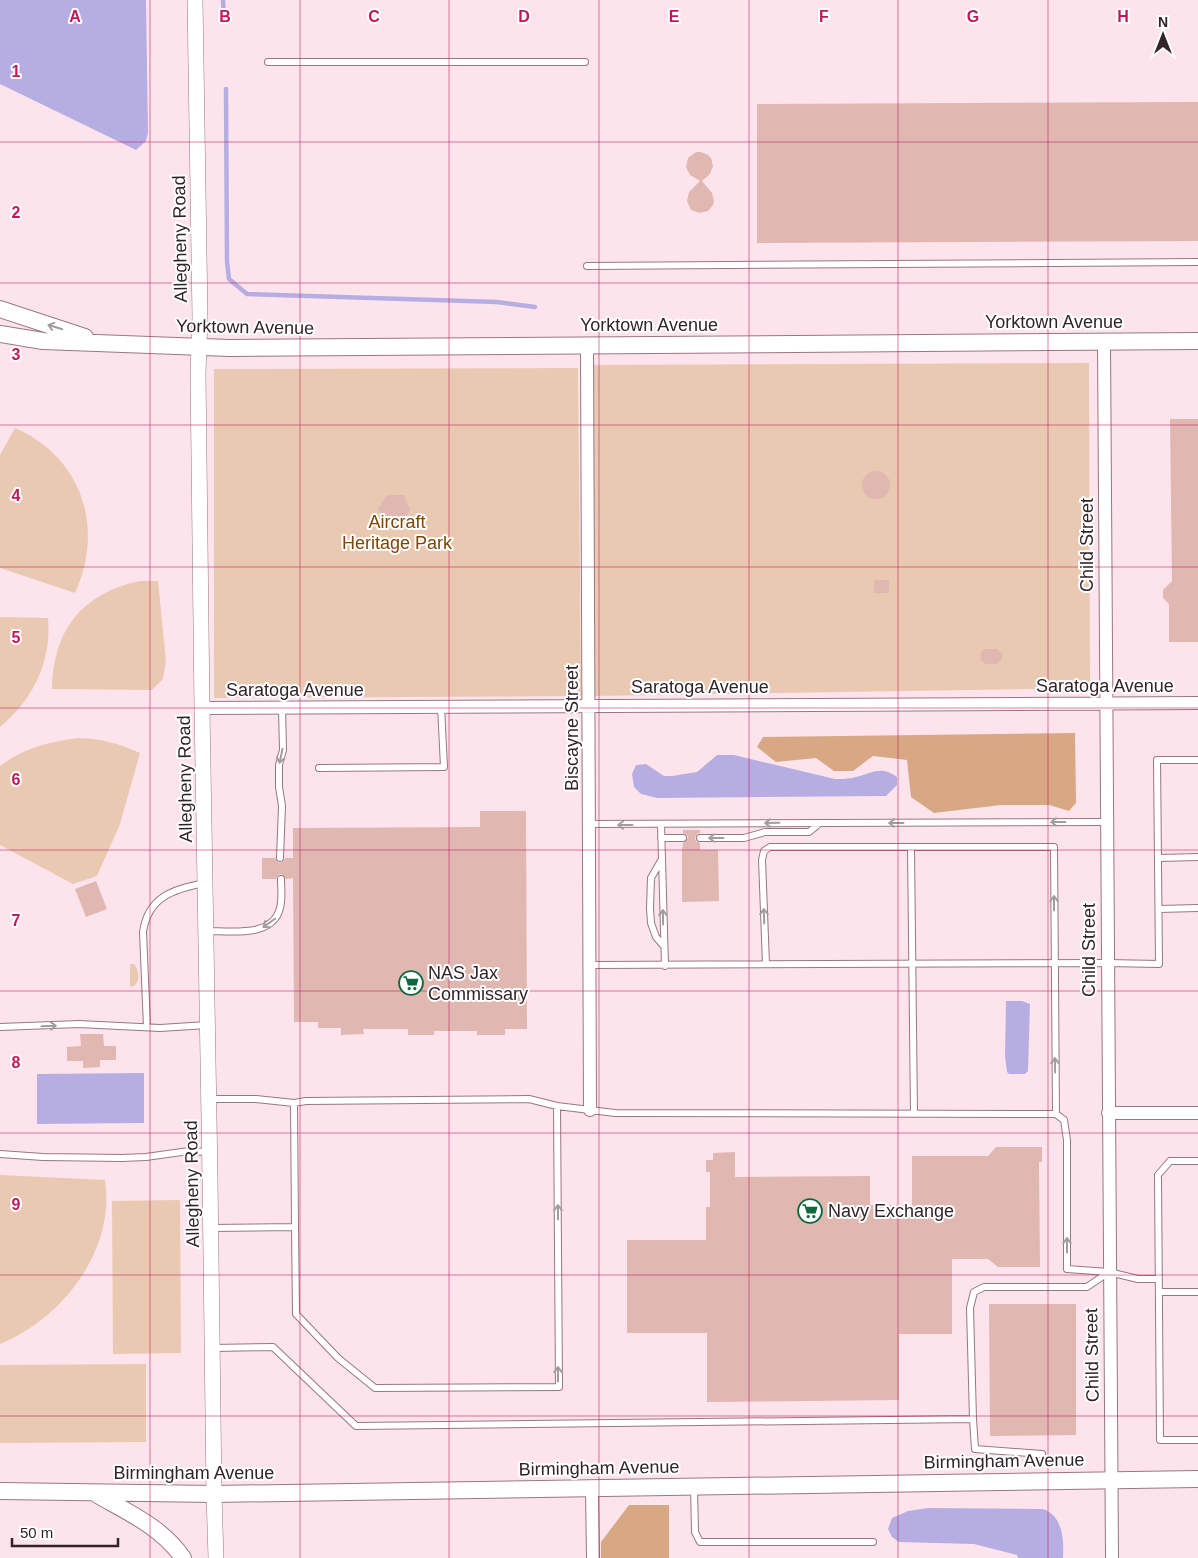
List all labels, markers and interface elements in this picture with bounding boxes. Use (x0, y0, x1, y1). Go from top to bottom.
text: A (69, 8, 81, 25)
text: B (219, 8, 231, 25)
text: C (368, 8, 380, 25)
text: D (518, 8, 530, 25)
text: E (669, 8, 680, 25)
text: F (819, 8, 829, 25)
text: G (967, 8, 979, 25)
text: H (1117, 8, 1129, 25)
north arrow (1138, 10, 1188, 60)
text: N (1158, 14, 1168, 30)
text: 1 (12, 63, 21, 80)
street label: Allegheny Road (169, 175, 191, 303)
text: 2 (12, 204, 21, 221)
street label: Yorktown Avenue (985, 312, 1123, 332)
street label: Yorktown Avenue (580, 315, 718, 335)
street label: Yorktown Avenue (176, 316, 314, 338)
one-way arrow (47, 321, 63, 331)
text: 3 (12, 346, 21, 363)
text: 4 (12, 487, 21, 504)
street label: Child Street (1077, 498, 1097, 592)
park label: Aircraft Heritage Park (342, 512, 453, 553)
text: 5 (12, 629, 21, 646)
street label: Biscayne Street (562, 665, 582, 791)
street label: Saratoga Avenue (1036, 676, 1174, 696)
street label: Saratoga Avenue (631, 677, 769, 697)
street label: Saratoga Avenue (226, 680, 364, 700)
street label: Allegheny Road (174, 715, 196, 843)
one-way arrow (276, 748, 285, 764)
text: 6 (12, 771, 21, 788)
one-way arrow (1051, 817, 1067, 827)
one-way arrow (764, 818, 780, 828)
one-way arrow (888, 818, 904, 828)
one-way arrow (618, 820, 634, 830)
one-way arrow (708, 833, 724, 843)
one-way arrow (1049, 895, 1059, 911)
street label: Child Street (1079, 903, 1099, 997)
one-way arrow (760, 908, 769, 924)
one-way arrow (659, 909, 668, 925)
text: 7 (12, 912, 21, 929)
one-way arrow (262, 918, 276, 928)
place label: NAS Jax Commissary (428, 963, 528, 1004)
supermarket icon: NAS Jax Commissary (398, 970, 424, 996)
one-way arrow (40, 1021, 56, 1031)
text: 8 (12, 1054, 21, 1071)
one-way arrow (1050, 1057, 1060, 1074)
street label: Allegheny Road (181, 1120, 203, 1248)
text: 9 (12, 1196, 21, 1213)
supermarket icon: Navy Exchange (797, 1198, 823, 1224)
place label: Navy Exchange (828, 1201, 954, 1221)
one-way arrow (553, 1204, 563, 1220)
one-way arrow (1062, 1237, 1072, 1254)
street label: Child Street (1081, 1308, 1103, 1402)
one-way arrow (554, 1367, 563, 1383)
street label: Birmingham Avenue (923, 1450, 1085, 1472)
street label: Birmingham Avenue (518, 1457, 680, 1479)
street label: Birmingham Avenue (114, 1463, 274, 1483)
scale bar (12, 1516, 119, 1548)
text: 50 m (20, 1524, 53, 1541)

